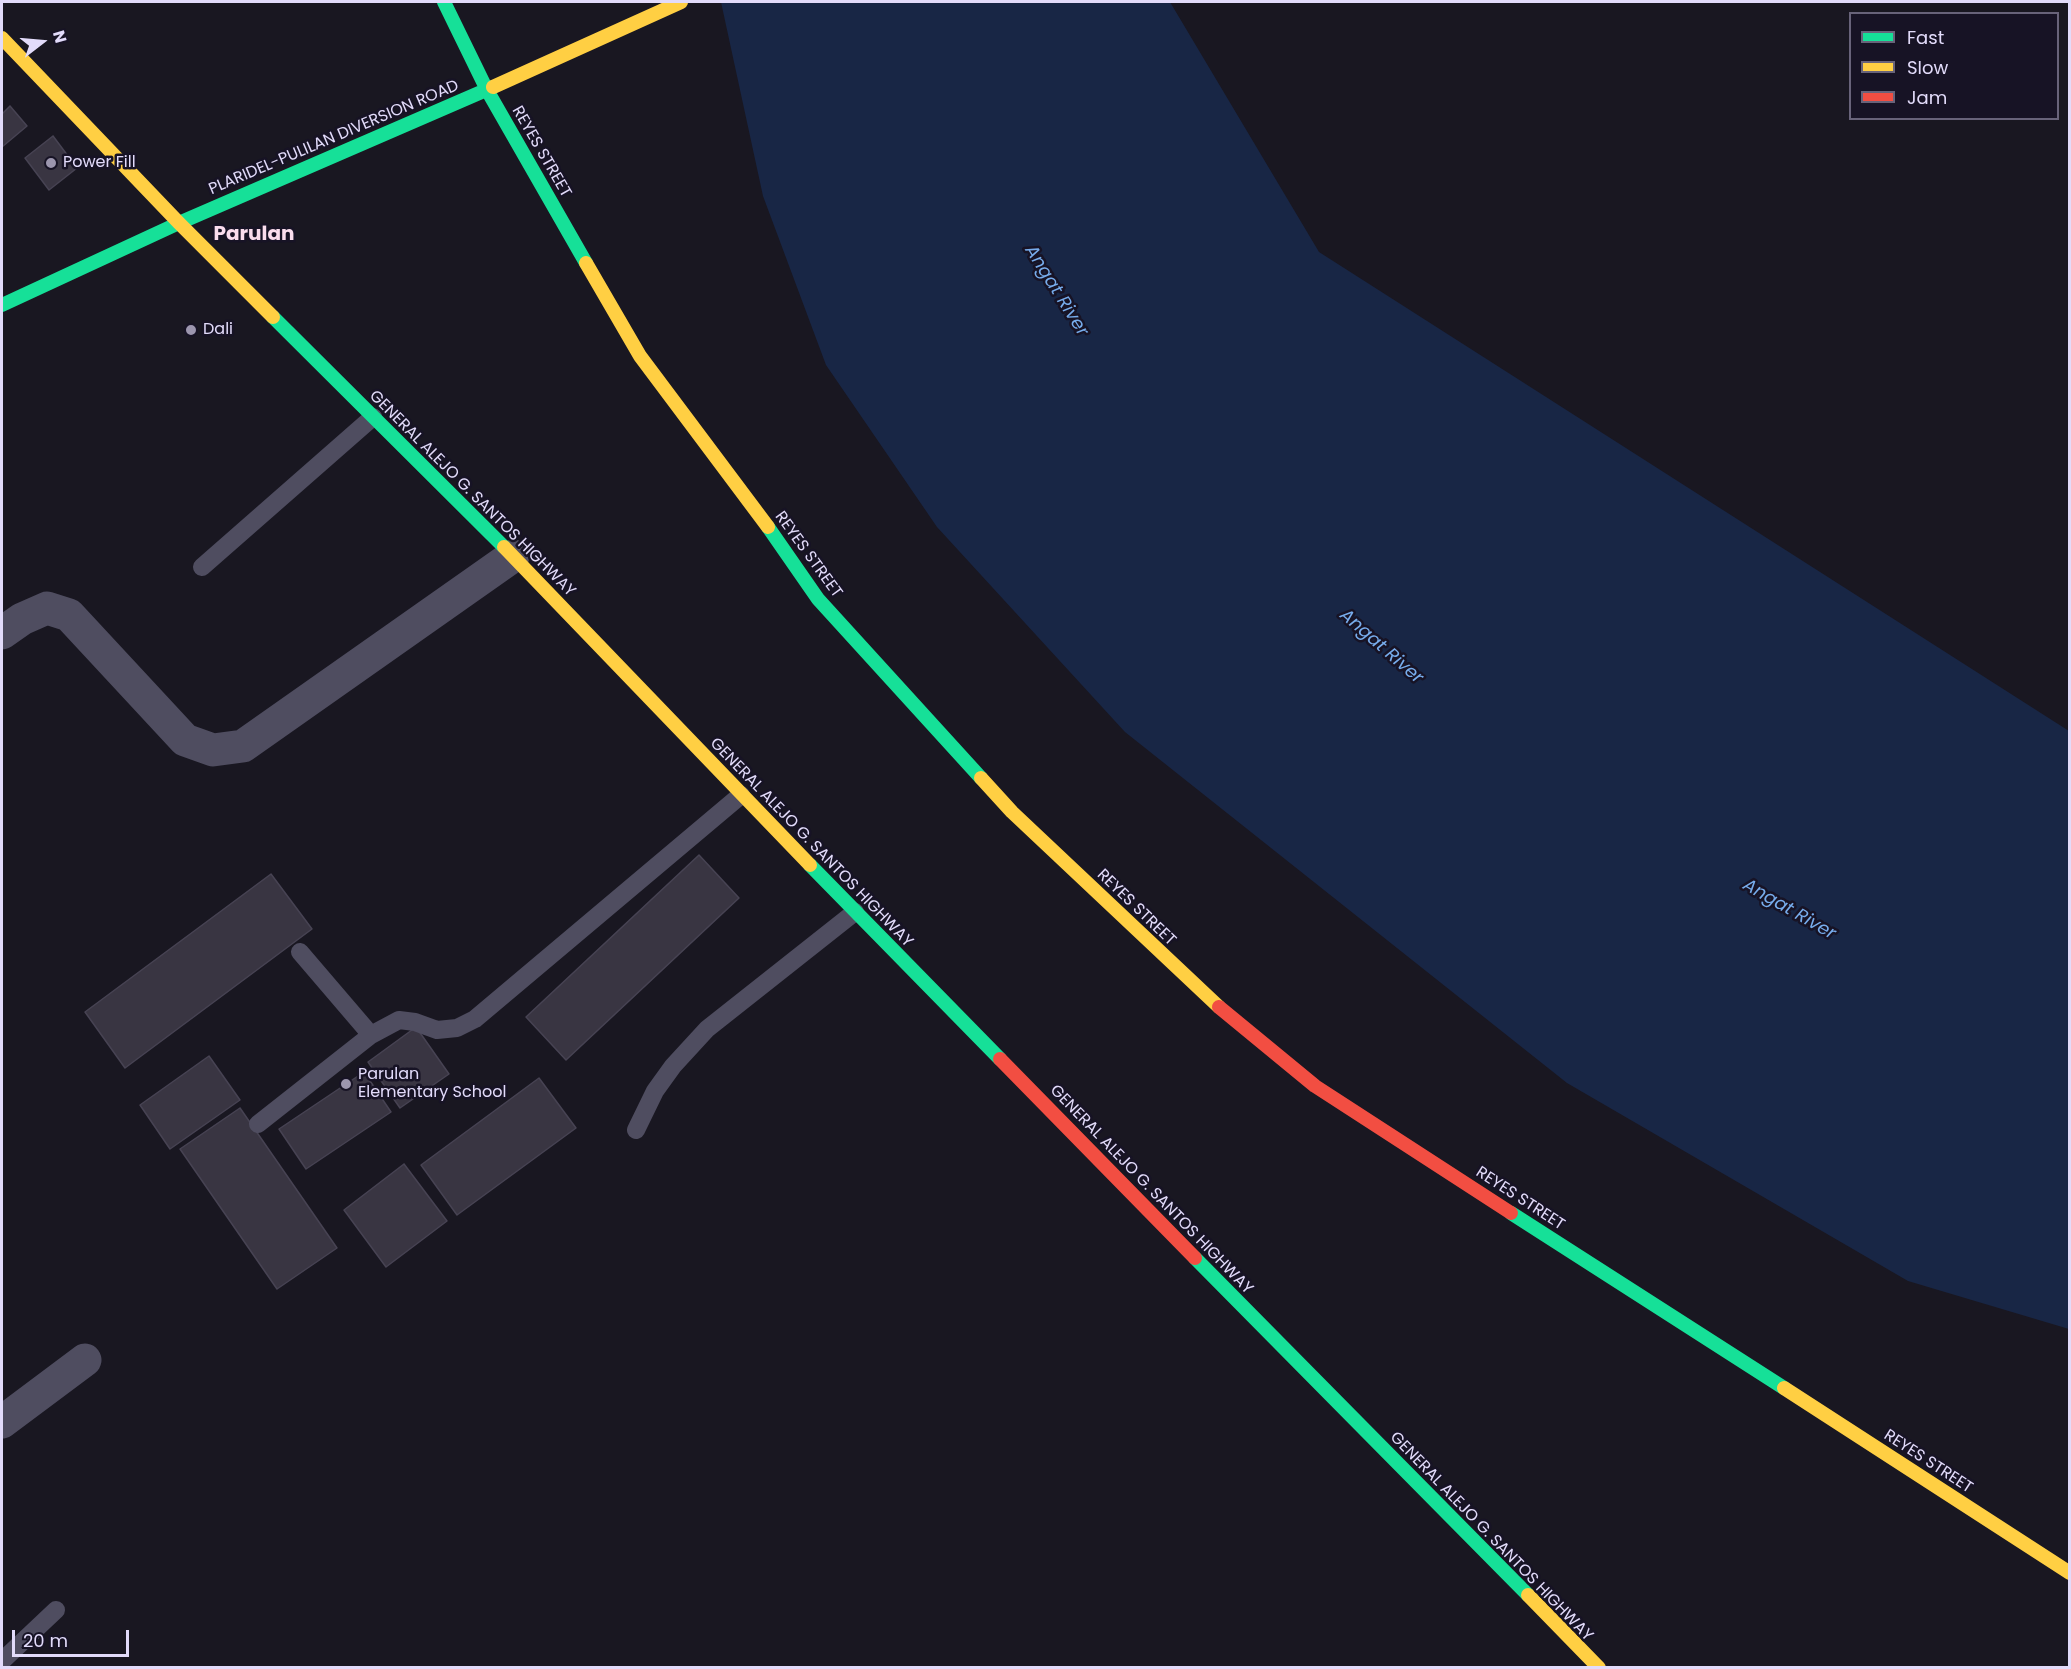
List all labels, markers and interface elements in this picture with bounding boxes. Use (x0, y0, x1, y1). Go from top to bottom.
north arrow (12, 12, 72, 72)
legend (1849, 12, 2059, 120)
text: Fast (1907, 25, 1944, 50)
text: N (47, 28, 72, 46)
text: Slow (1907, 55, 1948, 80)
street label: PLARIDEL-PULILAN DIVERSION ROAD (206, 76, 462, 200)
text: Jam (1907, 85, 1947, 110)
street label: REYES STREET (507, 103, 575, 201)
place label: Power Fill (63, 153, 136, 173)
marker: Power Fill (44, 156, 58, 170)
district label: Parulan (213, 223, 295, 247)
water label: Angat River (1019, 241, 1093, 341)
place label: Dali (203, 320, 233, 340)
marker: Dali (184, 323, 198, 337)
street label: GENERAL ALEJO G. SANTOS HIGHWAY (365, 387, 579, 601)
street label: REYES STREET (770, 508, 846, 602)
water label: Angat River (1335, 605, 1427, 689)
street label: GENERAL ALEJO G. SANTOS HIGHWAY (706, 734, 916, 952)
street label: REYES STREET (1093, 866, 1179, 950)
water label: Angat River (1739, 875, 1839, 945)
place label: Parulan Elementary School (358, 1065, 506, 1103)
marker: Parulan Elementary School (339, 1077, 353, 1091)
street label: GENERAL ALEJO G. SANTOS HIGHWAY (1046, 1081, 1256, 1299)
street label: REYES STREET (1472, 1163, 1568, 1235)
street label: REYES STREET (1880, 1426, 1976, 1498)
street label: GENERAL ALEJO G. SANTOS HIGHWAY (1386, 1428, 1596, 1646)
scale bar (15, 1618, 132, 1656)
text: 20 m (23, 1628, 68, 1653)

